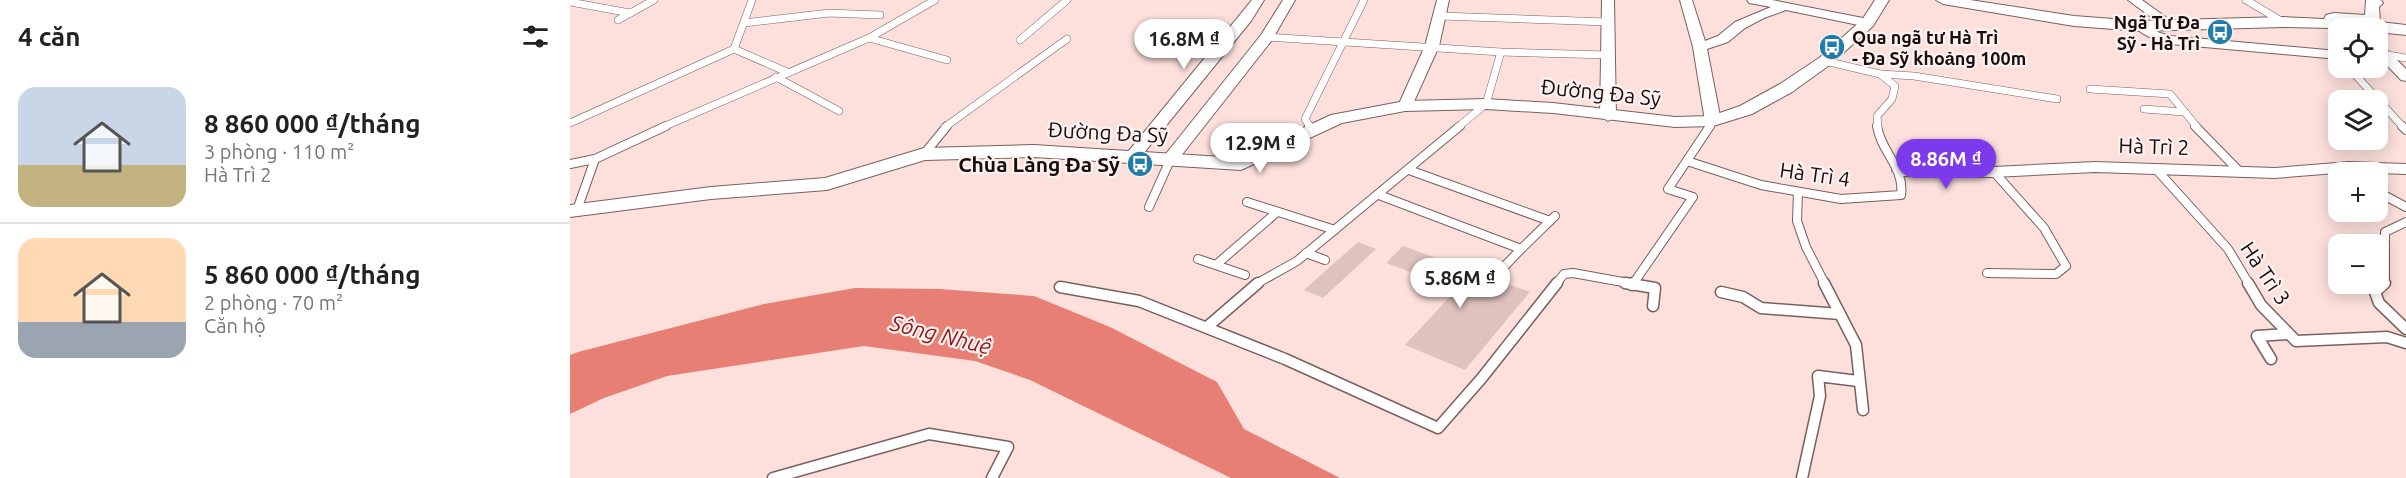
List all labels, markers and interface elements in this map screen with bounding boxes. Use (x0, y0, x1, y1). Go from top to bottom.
place label: Ngã Tư Đa Sỹ - Hà Trì (2114, 12, 2200, 53)
bus stop icon: Ngã Tư Đa Sỹ - Hà Trì (2205, 17, 2235, 47)
map controls (2328, 18, 2388, 294)
button: locate (2328, 18, 2388, 78)
pin: 16.8M ₫ (1129, 19, 1239, 70)
icon: filters (519, 20, 552, 53)
text: 4 căn (18, 22, 80, 51)
text: 16.8M ₫ (1148, 27, 1220, 50)
place label: Qua ngã tư Hà Trì - Đa Sỹ khoảng 100m (1852, 27, 2026, 68)
bus stop icon: Qua ngã tư Hà Trì - Đa Sỹ khoảng 100m (1817, 32, 1847, 62)
street label: Đường Đa Sỹ (1540, 74, 1662, 110)
button: layers (2328, 90, 2388, 150)
text: 8 860 000 ₫/tháng (204, 109, 420, 138)
icon: home (66, 111, 138, 183)
street label: Đường Đa Sỹ (1047, 117, 1169, 147)
pin: 12.9M ₫ (1205, 123, 1315, 174)
text: 12.9M ₫ (1224, 131, 1296, 154)
street label: Hà Trì 2 (2118, 133, 2190, 159)
pin: 8.86M ₫ (1891, 139, 2001, 190)
text: 3 phòng · 110 m² (204, 140, 355, 163)
text: 8.86M ₫ (1910, 147, 1982, 170)
bus stop icon: Chùa Làng Đa Sỹ (1125, 149, 1155, 179)
place label: Chùa Làng Đa Sỹ (958, 152, 1120, 176)
street label: Hà Trì 4 (1778, 157, 1852, 191)
button: + (2328, 162, 2388, 222)
text: Hà Trì 2 (204, 163, 272, 186)
button: − (2328, 234, 2388, 294)
street label: Hà Trì 3 (2236, 237, 2296, 309)
pin: 5.86M ₫ (1405, 258, 1515, 309)
text: 5 860 000 ₫/tháng (204, 260, 420, 289)
icon: home (66, 262, 138, 334)
text: 5.86M ₫ (1424, 266, 1496, 289)
text: 2 phòng · 70 m² (204, 291, 343, 314)
water label: Sông Nhuệ (887, 309, 994, 359)
text: Căn hộ (204, 314, 266, 337)

